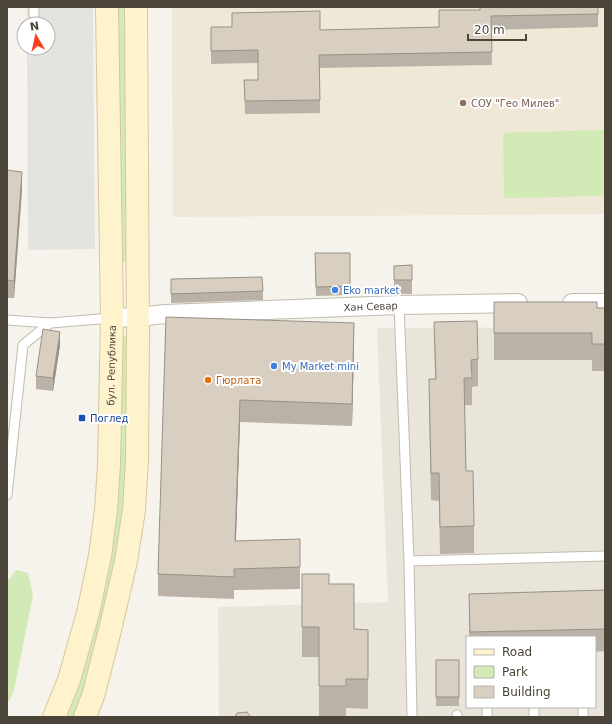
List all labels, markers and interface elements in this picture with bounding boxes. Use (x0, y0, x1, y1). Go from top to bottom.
north arrow (16, 16, 56, 56)
scale bar (468, 16, 526, 42)
text: N (29, 19, 40, 34)
text: 20 m (474, 23, 505, 37)
marker: СОУ "Гео Милев" (458, 98, 468, 108)
place label: СОУ "Гео Милев" (471, 98, 559, 109)
marker: Eko market (330, 285, 340, 295)
place label: Eko market (343, 285, 400, 296)
street label: Хан Севар (343, 300, 398, 313)
street label: бул. Република (105, 325, 118, 406)
marker: My Market mini (269, 361, 279, 371)
place label: My Market mini (282, 361, 359, 372)
marker: Гюрлата (203, 375, 213, 385)
place label: Гюрлата (216, 375, 261, 386)
marker: Поглед (77, 413, 87, 423)
place label: Поглед (90, 413, 128, 424)
legend (466, 636, 596, 708)
text: Road (502, 645, 532, 659)
text: Park (502, 665, 528, 679)
text: Building (502, 685, 551, 699)

